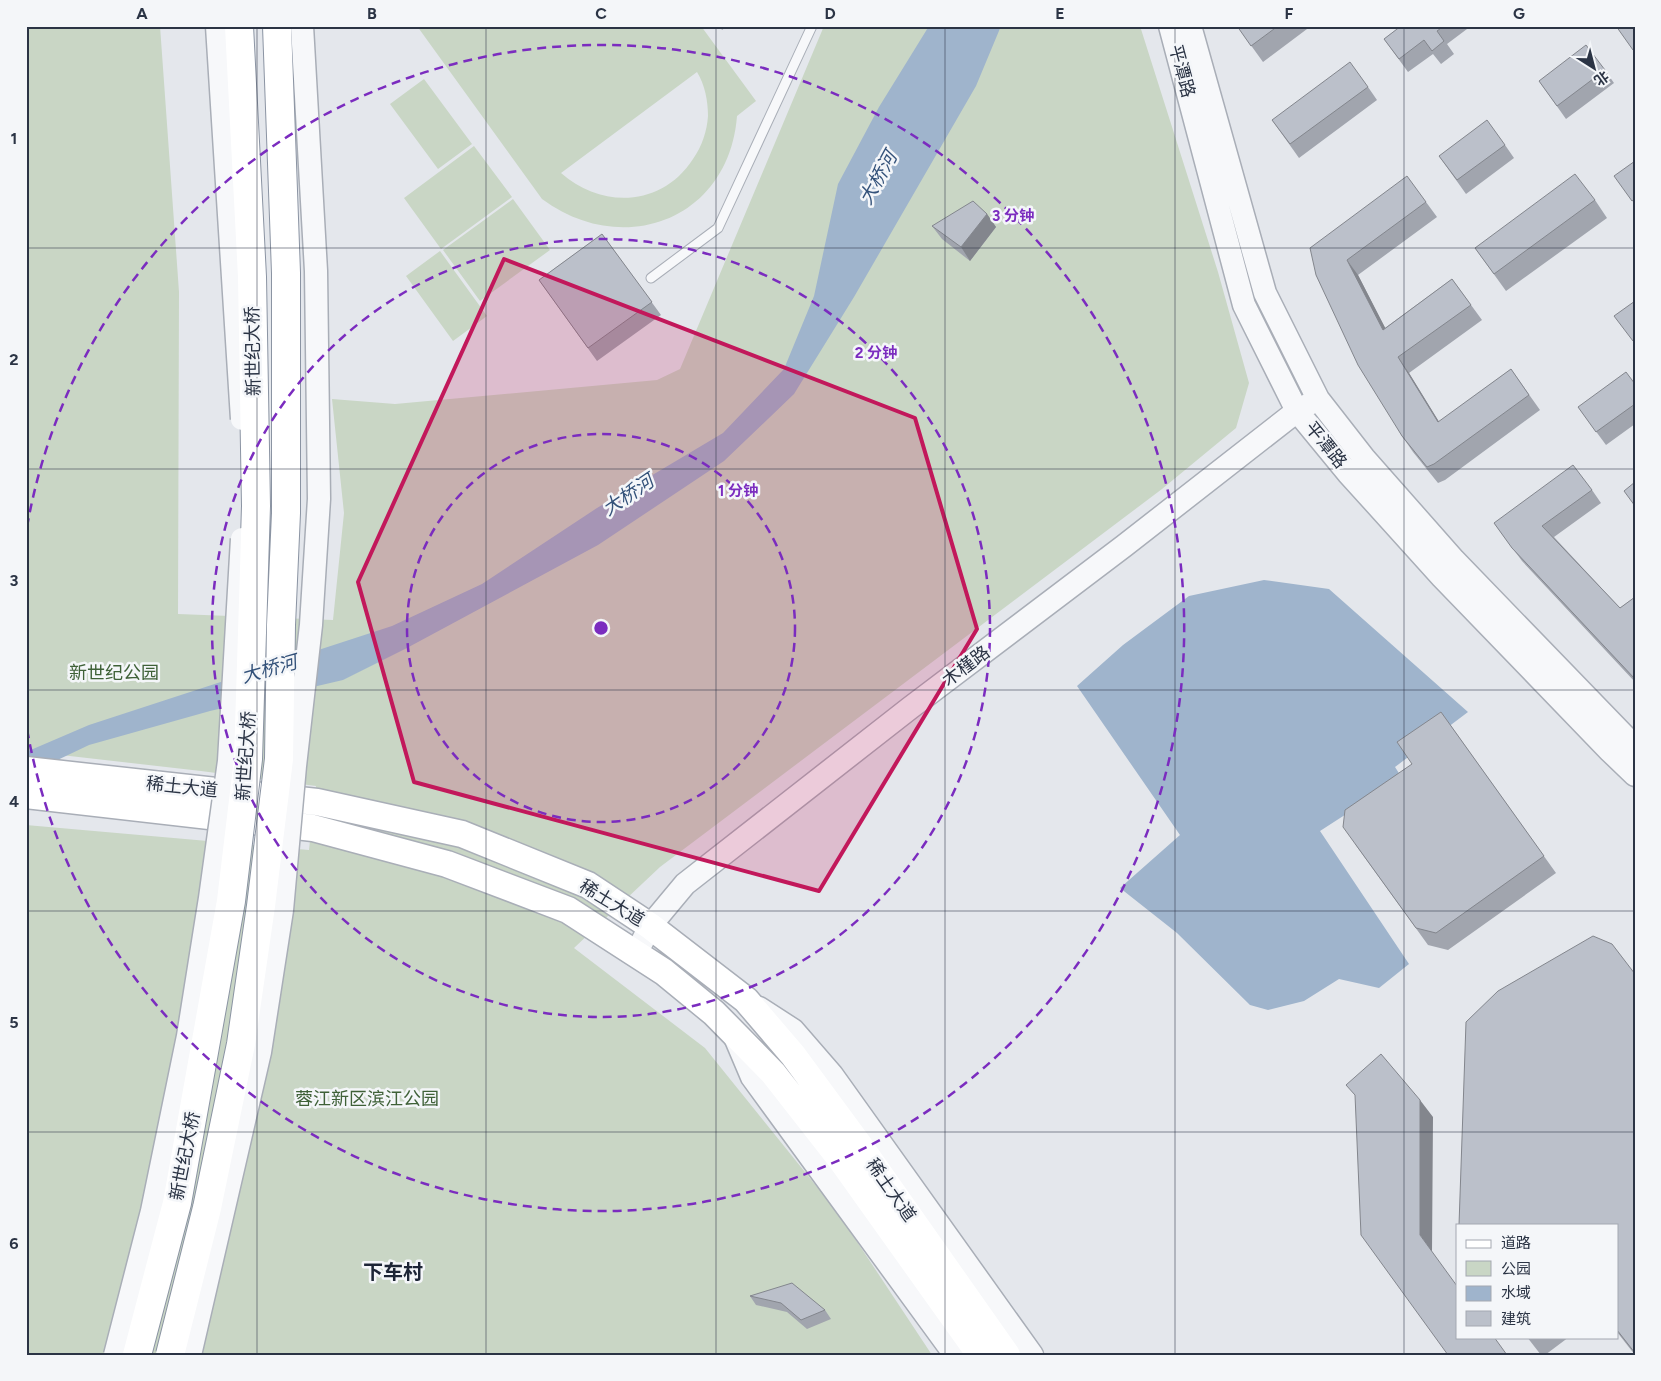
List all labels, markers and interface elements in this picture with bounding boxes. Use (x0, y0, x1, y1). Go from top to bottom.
text: A (136, 4, 148, 23)
text: B (367, 4, 377, 23)
text: C (595, 4, 607, 23)
text: D (824, 4, 836, 23)
text: E (1055, 4, 1065, 23)
text: F (1285, 4, 1294, 23)
text: G (1513, 4, 1525, 23)
street label: 平潭路 (1164, 42, 1200, 100)
north arrow (1568, 42, 1618, 92)
text: 北 (1591, 67, 1612, 89)
text: 1 (11, 129, 17, 148)
water label: 大桥河 (854, 144, 904, 209)
text: 3 分钟 (992, 207, 1034, 225)
street label: 新世纪大桥 (241, 306, 265, 396)
text: 2 分钟 (855, 344, 897, 362)
text: 2 (9, 350, 19, 369)
street label: 平潭路 (1300, 417, 1352, 473)
water label: 大桥河 (598, 467, 661, 520)
text: 1 分钟 (718, 482, 758, 500)
text: 3 (10, 571, 19, 590)
centre of rings (592, 619, 610, 637)
street label: 木槿路 (938, 641, 994, 691)
water label: 大桥河 (238, 649, 303, 688)
park label: 新世纪公园 (69, 662, 159, 684)
street label: 新世纪大桥 (232, 710, 260, 802)
street label: 稀土大道 (145, 772, 219, 802)
text: 4 (9, 792, 19, 811)
street label: 稀土大道 (575, 875, 649, 931)
text: 5 (9, 1013, 19, 1032)
park label: 蓉江新区滨江公园 (295, 1088, 439, 1110)
street label: 新世纪大桥 (166, 1110, 204, 1202)
street label: 稀土大道 (861, 1154, 921, 1226)
legend (1456, 1224, 1618, 1338)
text: 6 (9, 1234, 19, 1253)
text: 道路 (1501, 1234, 1531, 1252)
district label: 下车村 (363, 1260, 423, 1284)
text: 公园 (1501, 1260, 1531, 1278)
text: 水域 (1501, 1284, 1531, 1302)
text: 建筑 (1501, 1310, 1531, 1328)

